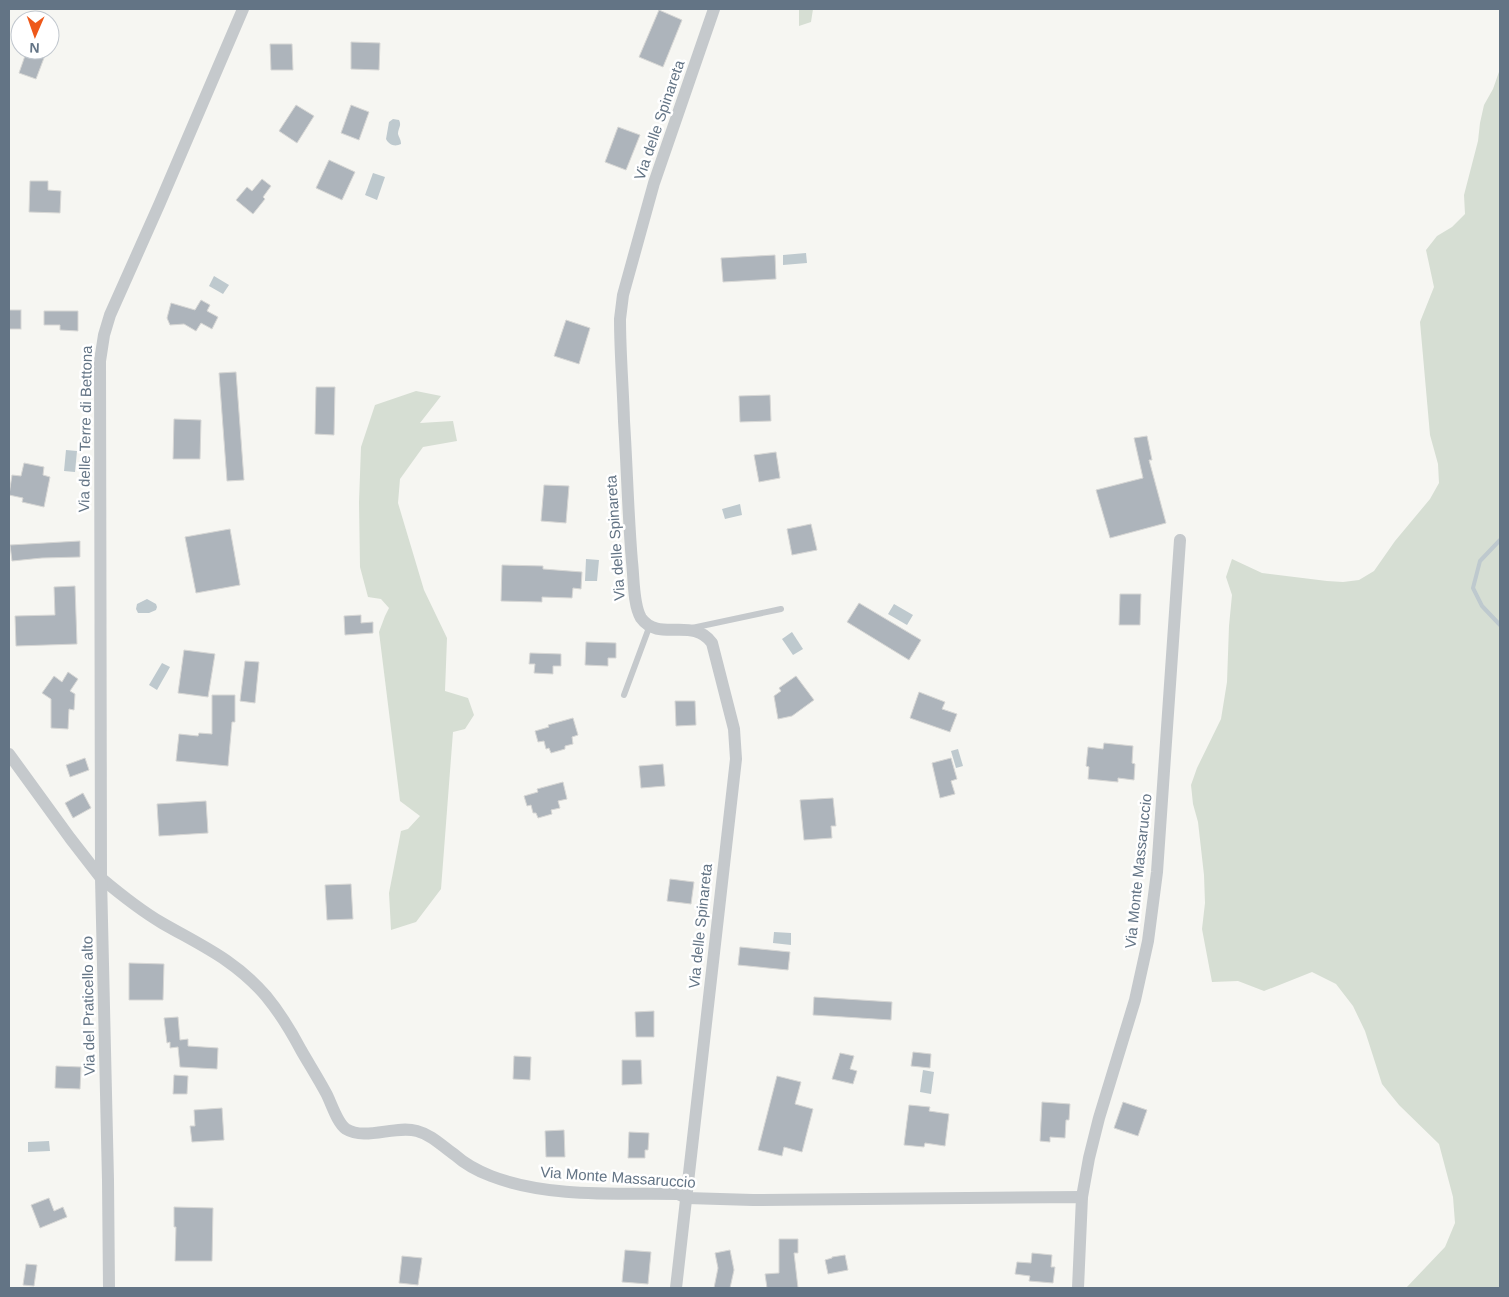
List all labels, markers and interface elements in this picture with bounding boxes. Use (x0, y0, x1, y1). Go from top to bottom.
north arrow (10, 10, 60, 60)
text: N (29, 40, 40, 56)
street label: Via delle Spinareta (631, 57, 688, 182)
street label: Via delle Terre di Bettona (75, 345, 95, 513)
street label: Via delle Spinareta (602, 474, 628, 601)
street label: Via Monte Massaruccio (1121, 793, 1155, 949)
street label: Via delle Spinareta (685, 862, 715, 989)
street label: Via del Praticello alto (78, 936, 98, 1076)
street label: Via Monte Massaruccio (540, 1163, 696, 1191)

